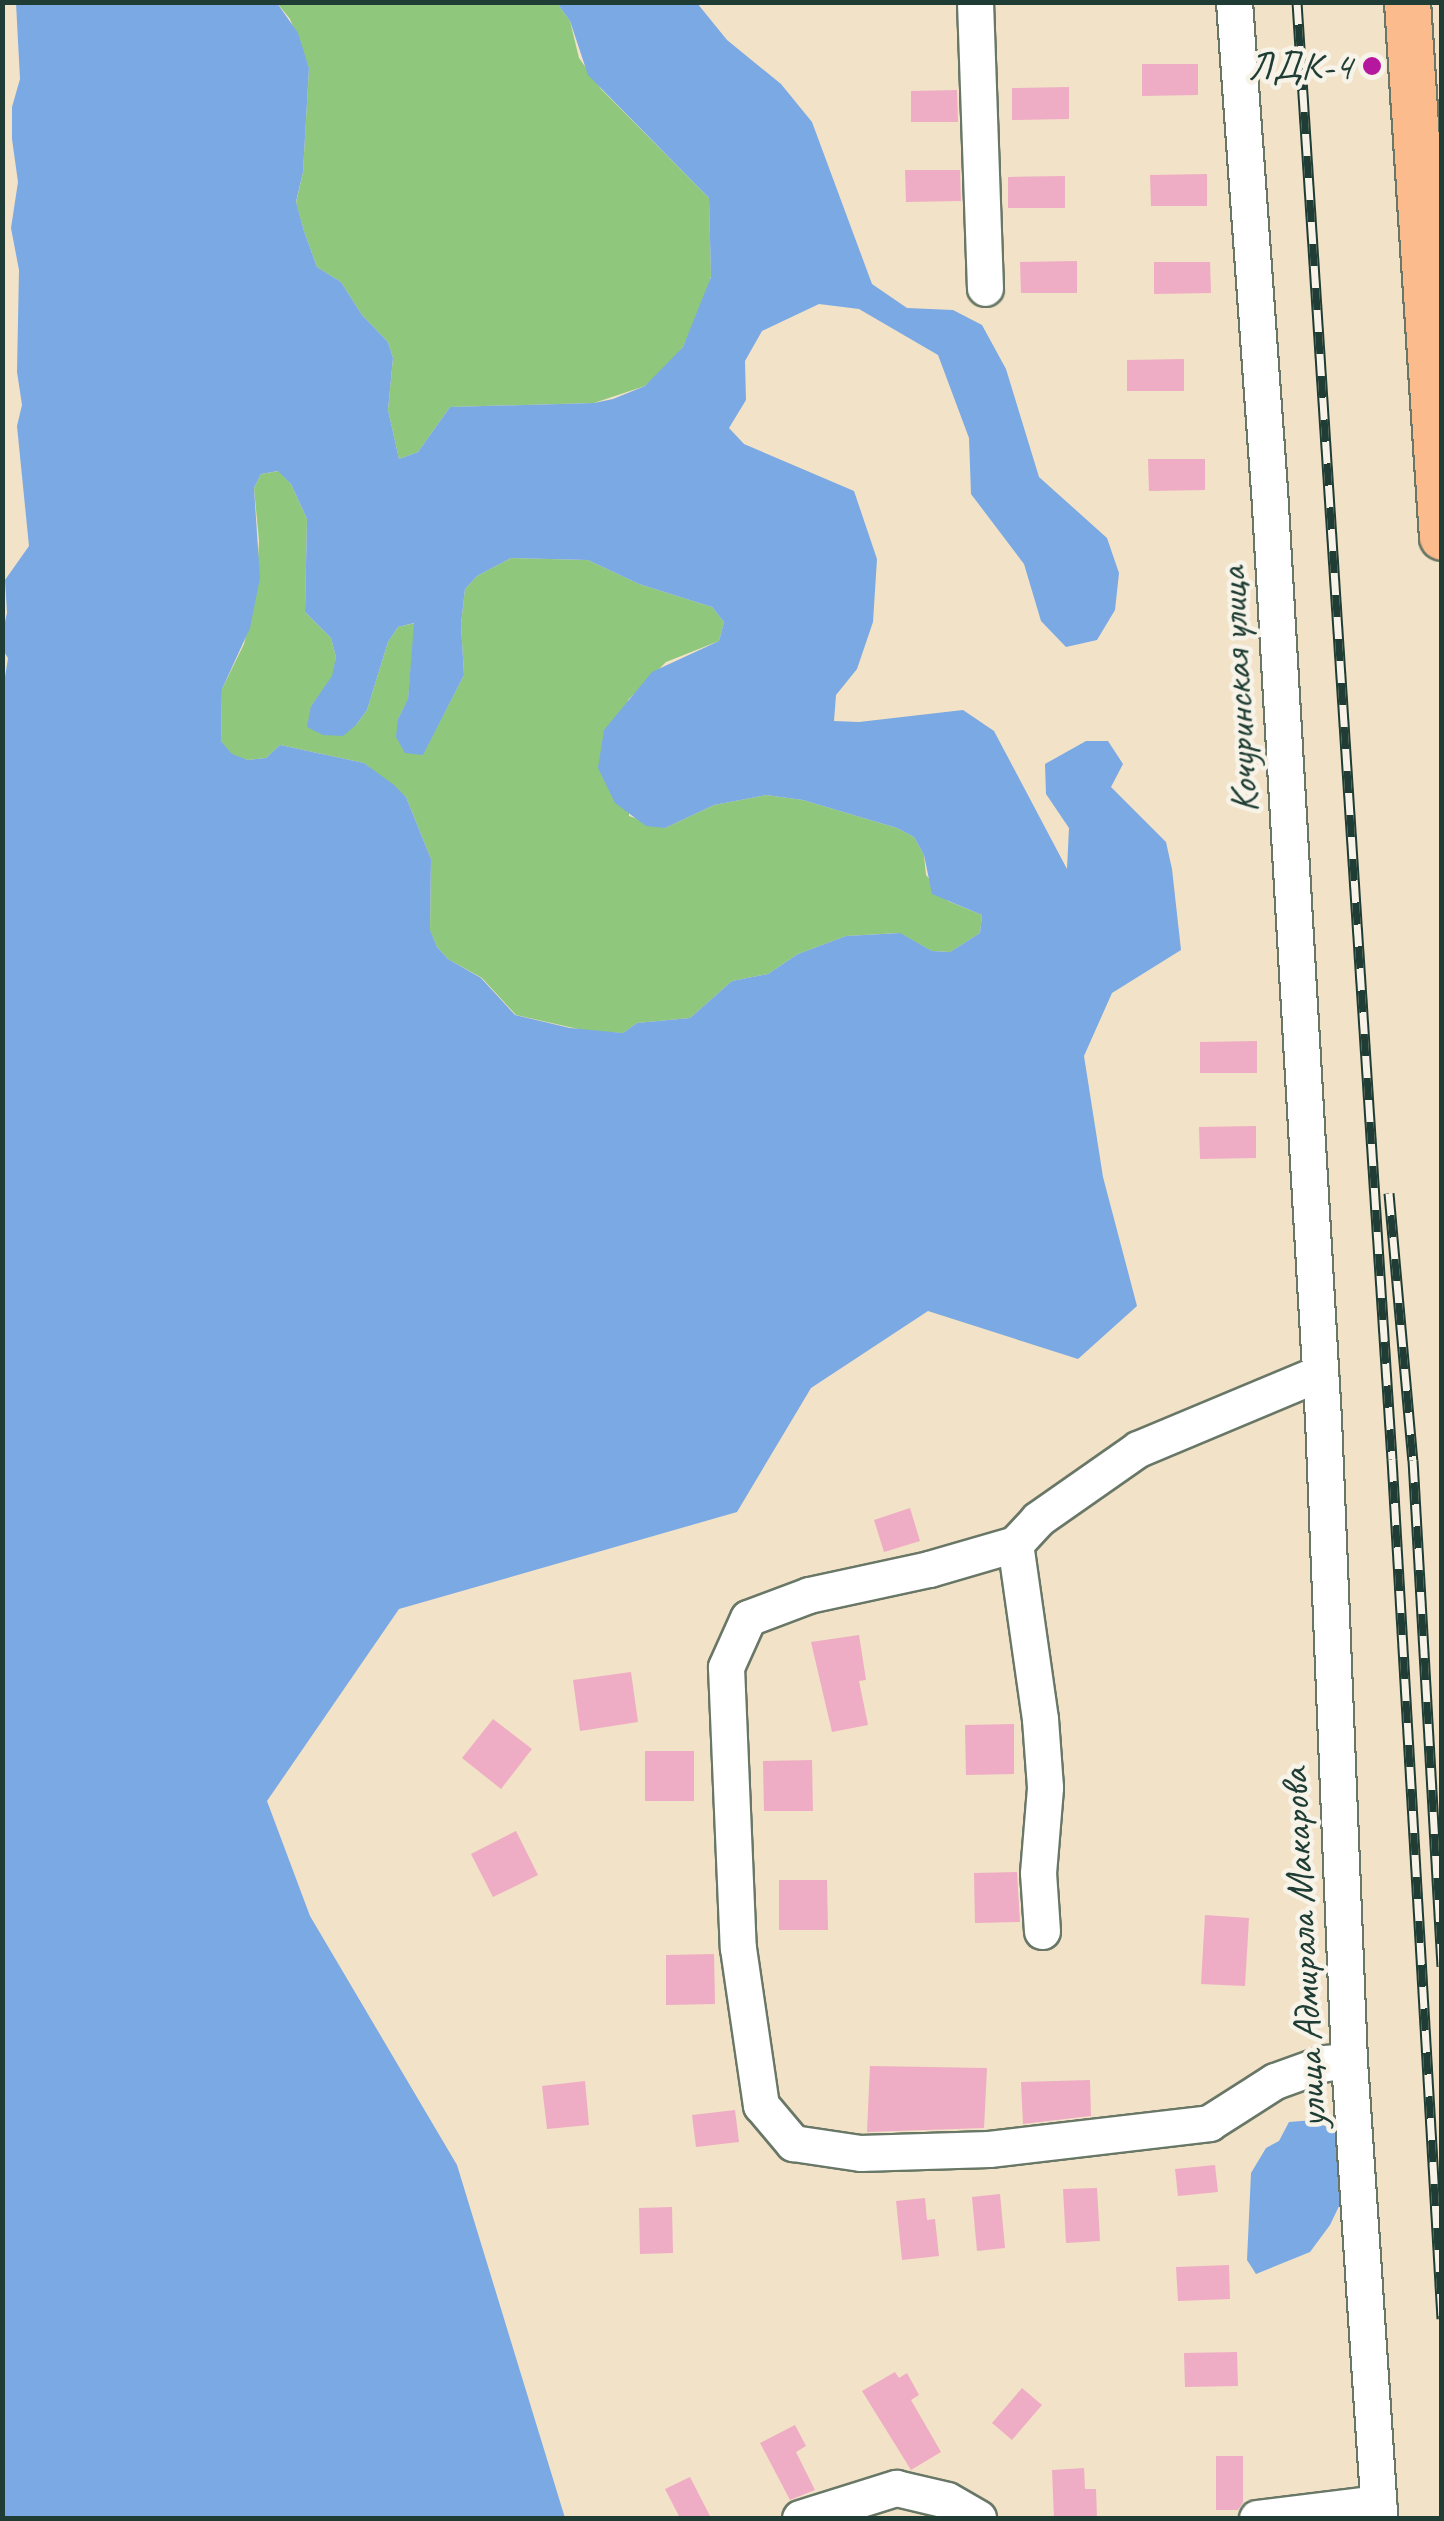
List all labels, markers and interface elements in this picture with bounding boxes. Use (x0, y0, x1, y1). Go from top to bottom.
place label: ЛДК-4 (1248, 42, 1352, 90)
marker: ЛДК-4 (1361, 55, 1383, 77)
street label: Кочуринская улица (1208, 565, 1268, 815)
street label: улица Адмирала Макарова (1269, 1764, 1337, 2132)

